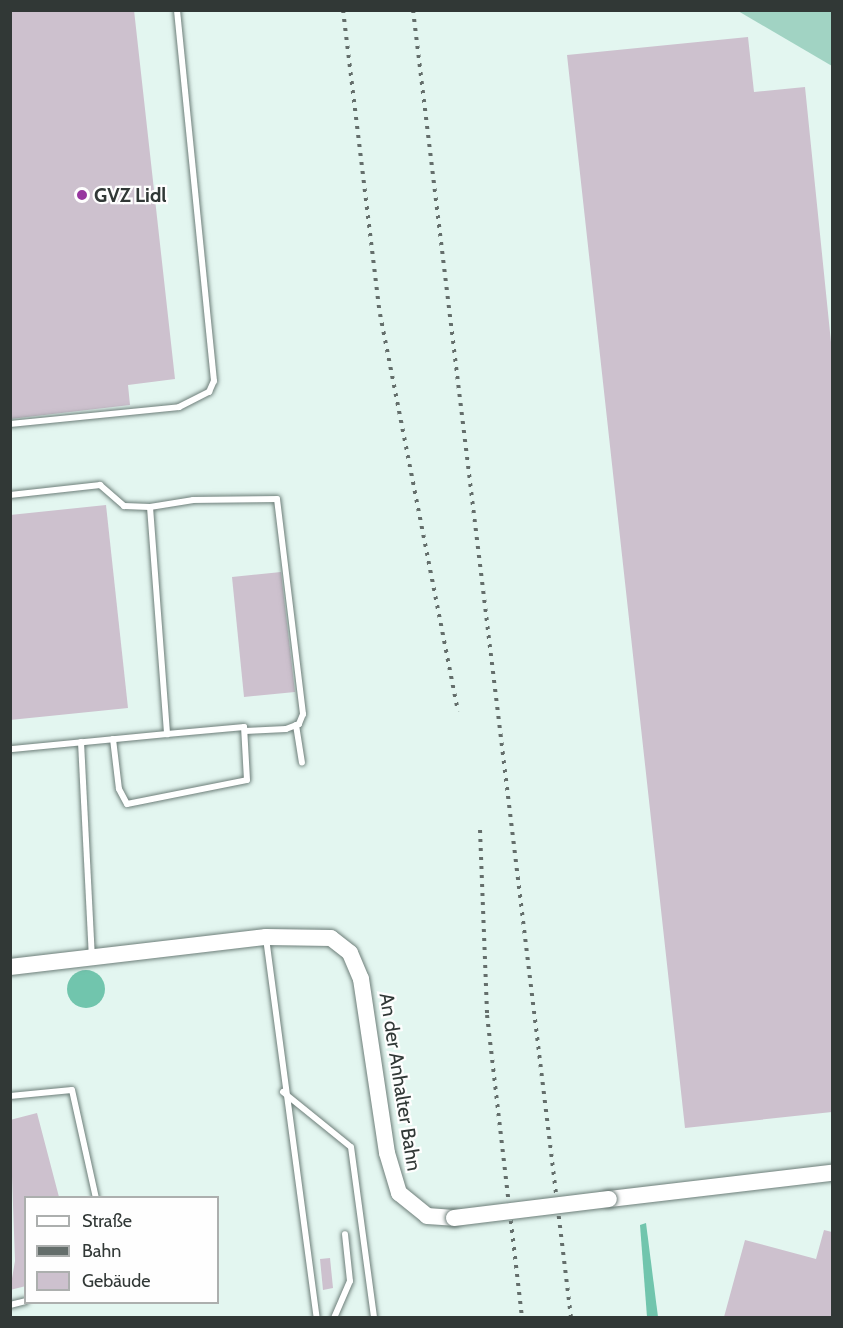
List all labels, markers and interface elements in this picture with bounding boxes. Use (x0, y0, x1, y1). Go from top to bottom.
place label: GVZ Lidl (94, 183, 167, 207)
marker: GVZ Lidl (75, 188, 89, 202)
street label: An der Anhalter Bahn (374, 991, 426, 1173)
legend (24, 1196, 219, 1304)
text: Straße (82, 1210, 132, 1232)
text: Bahn (82, 1240, 121, 1262)
text: Gebäude (82, 1270, 151, 1292)

